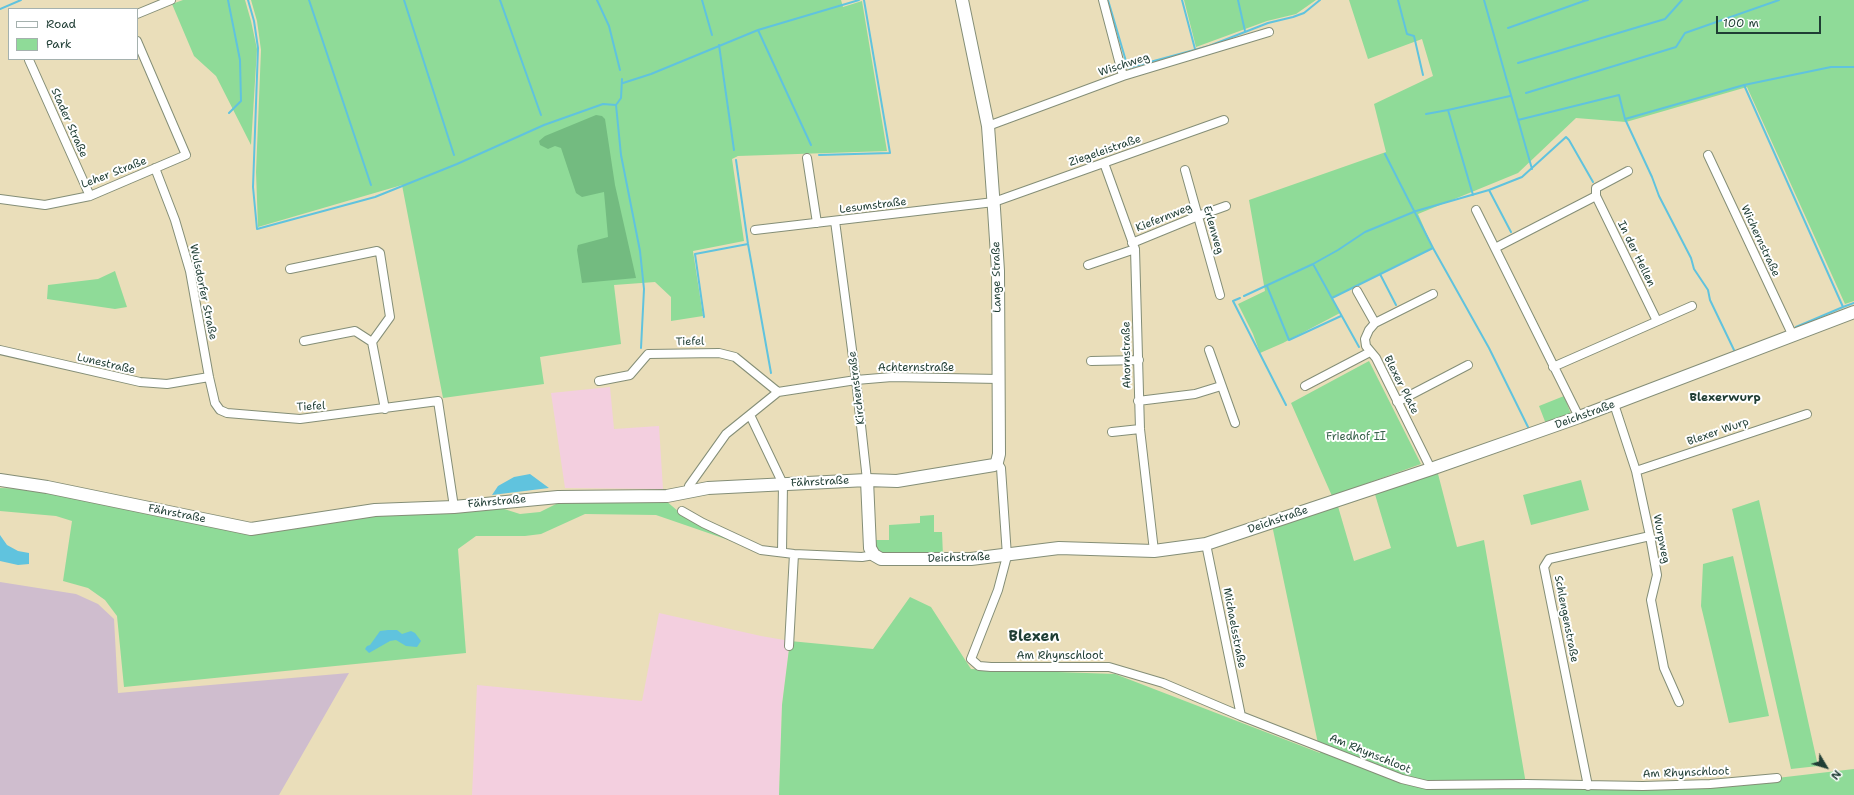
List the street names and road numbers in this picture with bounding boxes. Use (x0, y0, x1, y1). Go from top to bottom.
street label: Wischweg (1097, 51, 1151, 79)
street label: Stader Straße (48, 86, 90, 160)
street label: Ziegeleistraße (1067, 133, 1143, 169)
street label: Leher Straße (79, 154, 149, 192)
street label: Lesumstraße (839, 195, 907, 217)
street label: Kiefernweg (1134, 201, 1194, 235)
street label: Wichernstraße (1738, 203, 1782, 279)
street label: Erlenweg (1200, 204, 1226, 256)
street label: In der Hellen (1614, 219, 1658, 289)
street label: Lange Straße (990, 241, 1004, 313)
street label: Wulsdorfer Straße (186, 243, 220, 341)
street label: Ahornstraße (1120, 321, 1134, 389)
street label: Tiefel (676, 335, 704, 349)
street label: Kirchenstraße (846, 350, 868, 426)
street label: Lunestraße (76, 351, 136, 377)
street label: Blexer Plate (1381, 354, 1421, 416)
street label: Achternstraße (878, 361, 954, 375)
street label: Deichstraße (1553, 398, 1617, 432)
street label: Tiefel (296, 400, 326, 414)
street label: Blexer Wurp (1685, 415, 1751, 449)
street label: Fährstraße (790, 474, 850, 490)
street label: Fährstraße (467, 493, 527, 511)
street label: Fährstraße (147, 502, 207, 526)
street label: Deichstraße (1246, 504, 1310, 536)
street label: Wurpweg (1650, 513, 1672, 565)
street label: Deichstraße (927, 550, 991, 566)
street label: Schlengenstraße (1551, 574, 1581, 664)
street label: Michaelsstraße (1220, 587, 1248, 669)
street label: Am Rhynschloot (1017, 649, 1103, 663)
street label: Am Rhynschloot (1327, 732, 1413, 776)
street label: Am Rhynschloot (1642, 765, 1730, 781)

